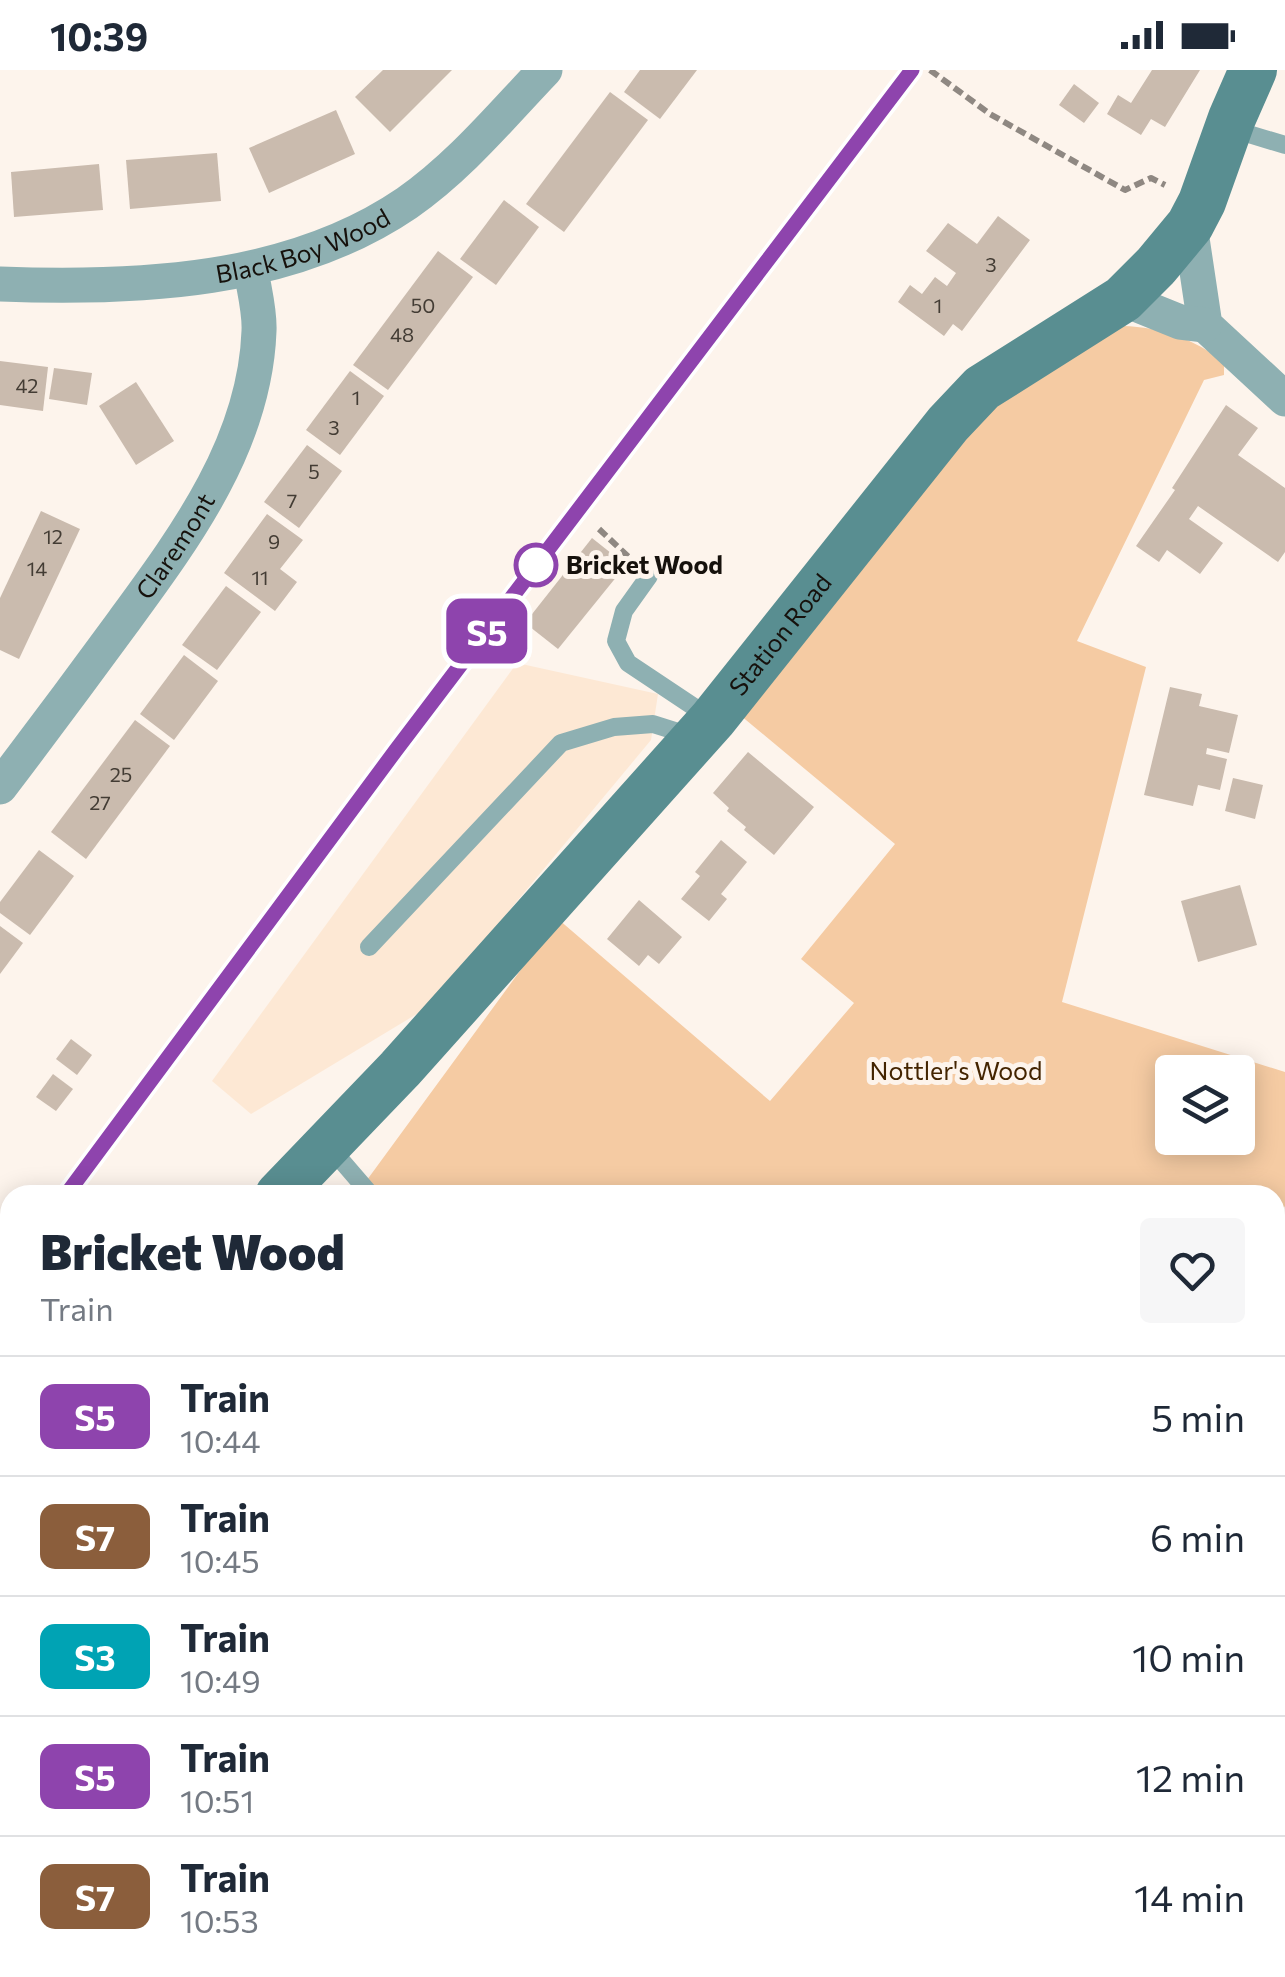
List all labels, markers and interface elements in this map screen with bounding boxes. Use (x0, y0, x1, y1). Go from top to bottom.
text: 10:39 (50, 12, 148, 59)
street label: Black Boy Wood (213, 201, 395, 288)
house number: 3 (985, 252, 997, 276)
house number: 50 (411, 293, 435, 317)
house number: 1 (934, 293, 942, 317)
house number: 48 (390, 322, 414, 346)
house number: 42 (16, 373, 38, 397)
house number: 1 (352, 385, 360, 409)
house number: 3 (328, 415, 340, 439)
house number: 5 (308, 459, 320, 483)
street label: Claremont (129, 488, 220, 604)
house number: 7 (287, 488, 297, 512)
house number: 12 (43, 524, 63, 548)
house number: 9 (268, 529, 280, 553)
marker: Bricket Wood (515, 544, 557, 586)
place label: Bricket Wood (566, 549, 723, 579)
house number: 14 (27, 556, 47, 580)
house number: 11 (251, 565, 269, 589)
street label: Station Road (722, 567, 837, 701)
line badge: S5 (442, 598, 532, 664)
text: S5 (466, 610, 508, 653)
house number: 25 (110, 762, 132, 786)
house number: 27 (89, 790, 111, 814)
park label: Nottler's Wood (870, 1055, 1042, 1085)
map controls (1155, 1055, 1255, 1155)
button: layers (1155, 1055, 1255, 1155)
button: heart (1140, 1218, 1245, 1323)
text: Bricket Wood (40, 1221, 345, 1280)
text: Train (40, 1288, 114, 1328)
text: Train (180, 1373, 270, 1420)
text: 5 min (1151, 1393, 1245, 1440)
text: S5 (74, 1395, 116, 1438)
text: 10:44 (180, 1420, 261, 1460)
text: Train (180, 1493, 270, 1540)
text: 6 min (1150, 1513, 1245, 1560)
text: S7 (75, 1515, 115, 1558)
text: 10:45 (180, 1540, 260, 1580)
text: Train (180, 1613, 270, 1660)
text: 10 min (1132, 1633, 1245, 1680)
text: S3 (74, 1635, 116, 1678)
text: 10:49 (180, 1660, 261, 1700)
text: Train (180, 1733, 270, 1780)
text: 12 min (1136, 1753, 1245, 1800)
text: S5 (74, 1755, 116, 1798)
text: 10:51 (180, 1780, 254, 1820)
text: Train (180, 1853, 270, 1900)
text: 14 min (1134, 1873, 1245, 1920)
text: S7 (75, 1875, 115, 1918)
text: 10:53 (180, 1900, 259, 1940)

